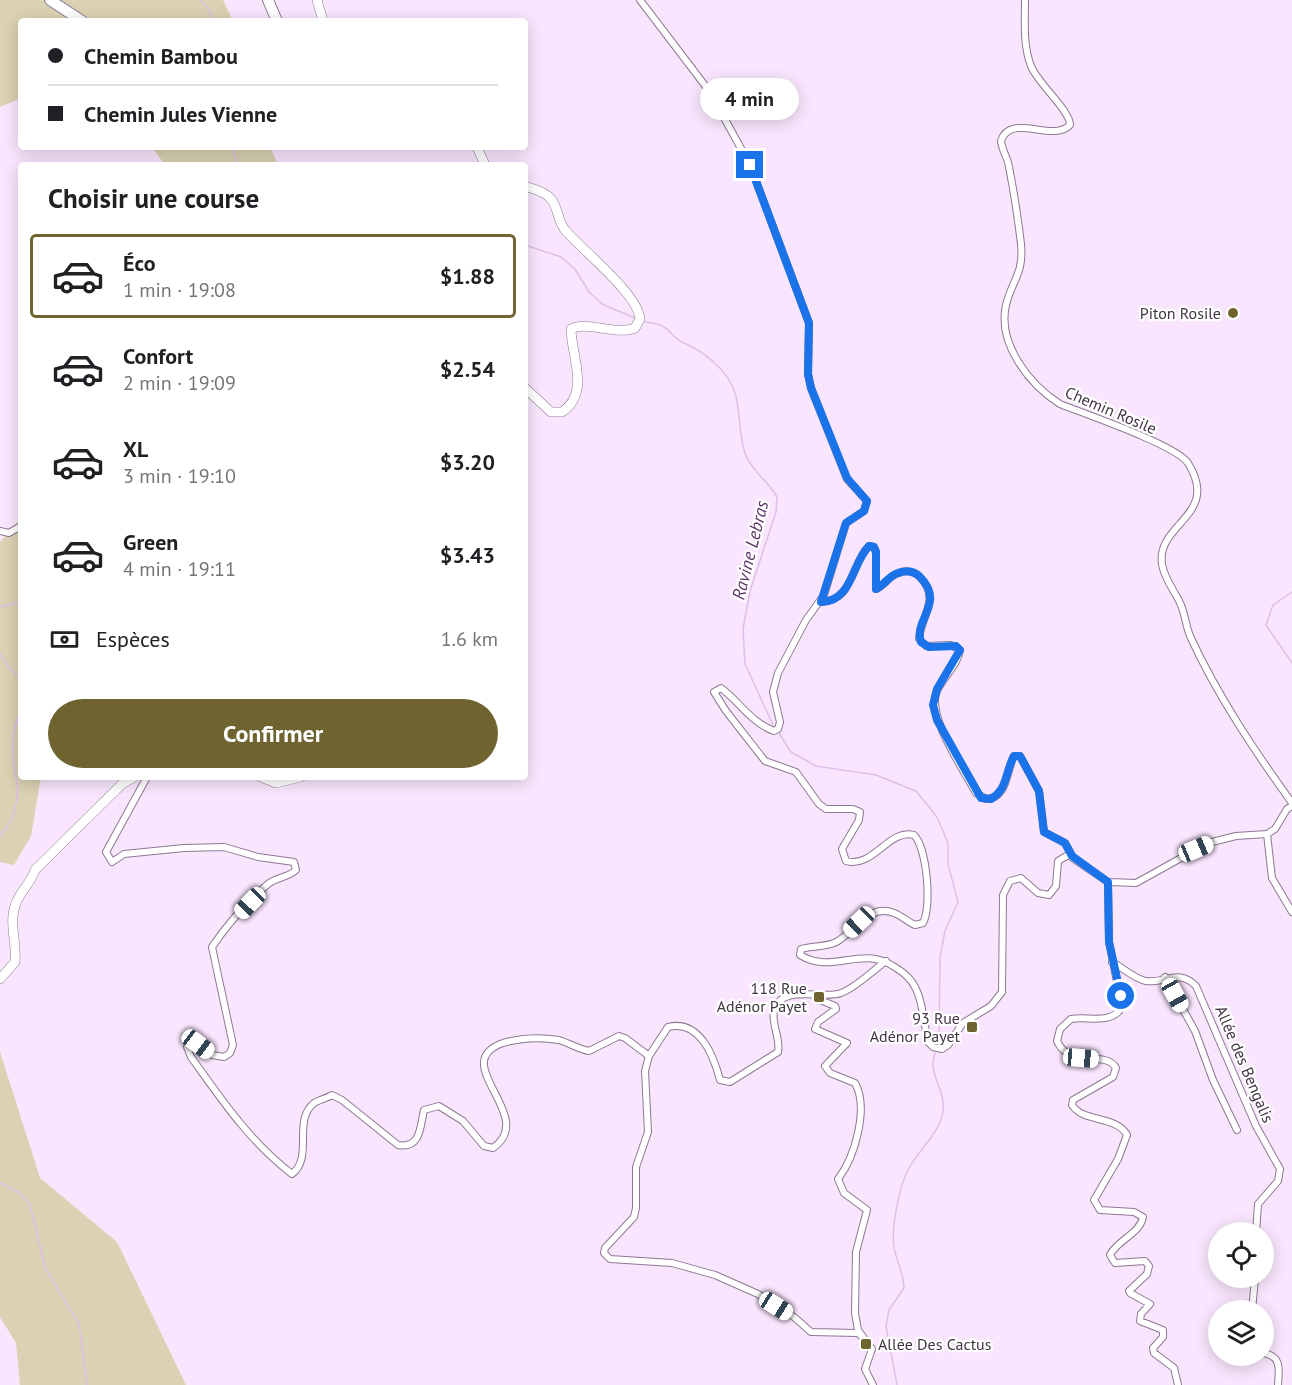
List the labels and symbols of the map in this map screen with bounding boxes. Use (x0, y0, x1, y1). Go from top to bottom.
callout: 4 min (700, 78, 800, 120)
route end (736, 151, 763, 178)
place label: Piton Rosile (1140, 303, 1221, 323)
marker: Piton Rosile (1226, 306, 1240, 320)
street label: Chemin Rosile (1062, 382, 1160, 438)
water label: Ravine Lebras (727, 497, 774, 602)
car (1176, 834, 1216, 864)
car (231, 884, 269, 922)
car (840, 903, 878, 941)
car (1158, 975, 1192, 1015)
place label: 118 Rue Adénor Payet (717, 978, 808, 1016)
route start (1107, 982, 1134, 1009)
marker: 118 Rue Adénor Payet (812, 990, 826, 1004)
street label: Allée des Bengalis (1211, 1002, 1279, 1126)
place label: 93 Rue Adénor Payet (870, 1008, 961, 1046)
marker: 93 Rue Adénor Payet (965, 1020, 979, 1034)
car (178, 1026, 218, 1062)
car (1062, 1047, 1100, 1069)
car (756, 1289, 796, 1323)
place label: Allée Des Cactus (878, 1334, 992, 1354)
marker: Allée Des Cactus (859, 1337, 873, 1351)

